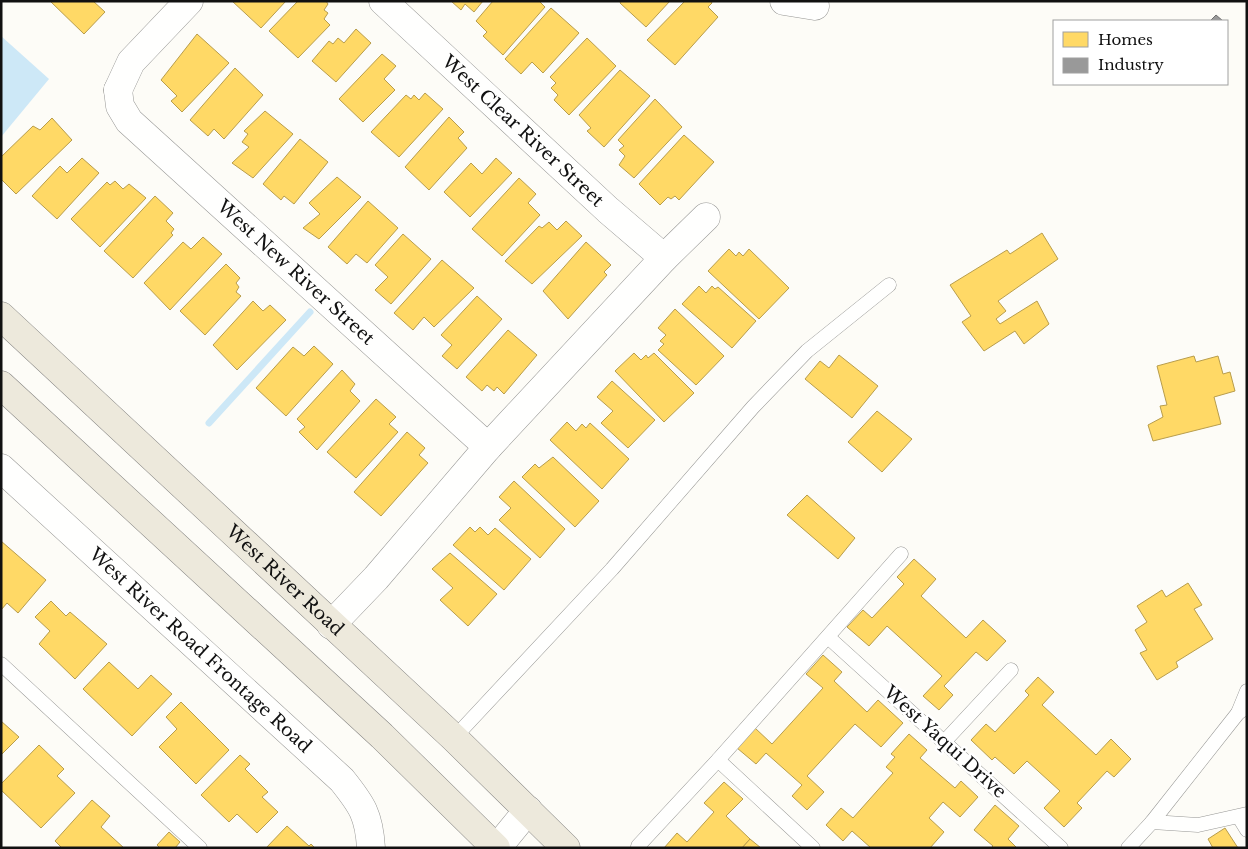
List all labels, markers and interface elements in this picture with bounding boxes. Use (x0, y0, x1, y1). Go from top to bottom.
legend (1053, 20, 1228, 85)
text: Homes (1098, 30, 1153, 49)
street label: West Clear River Street (437, 50, 609, 212)
text: Industry (1098, 55, 1164, 74)
street label: West New River Street (212, 195, 379, 350)
street label: West River Road (221, 520, 348, 641)
street label: West River Road Frontage Road (84, 542, 316, 757)
street label: West Yaqui Drive (878, 680, 1011, 803)

